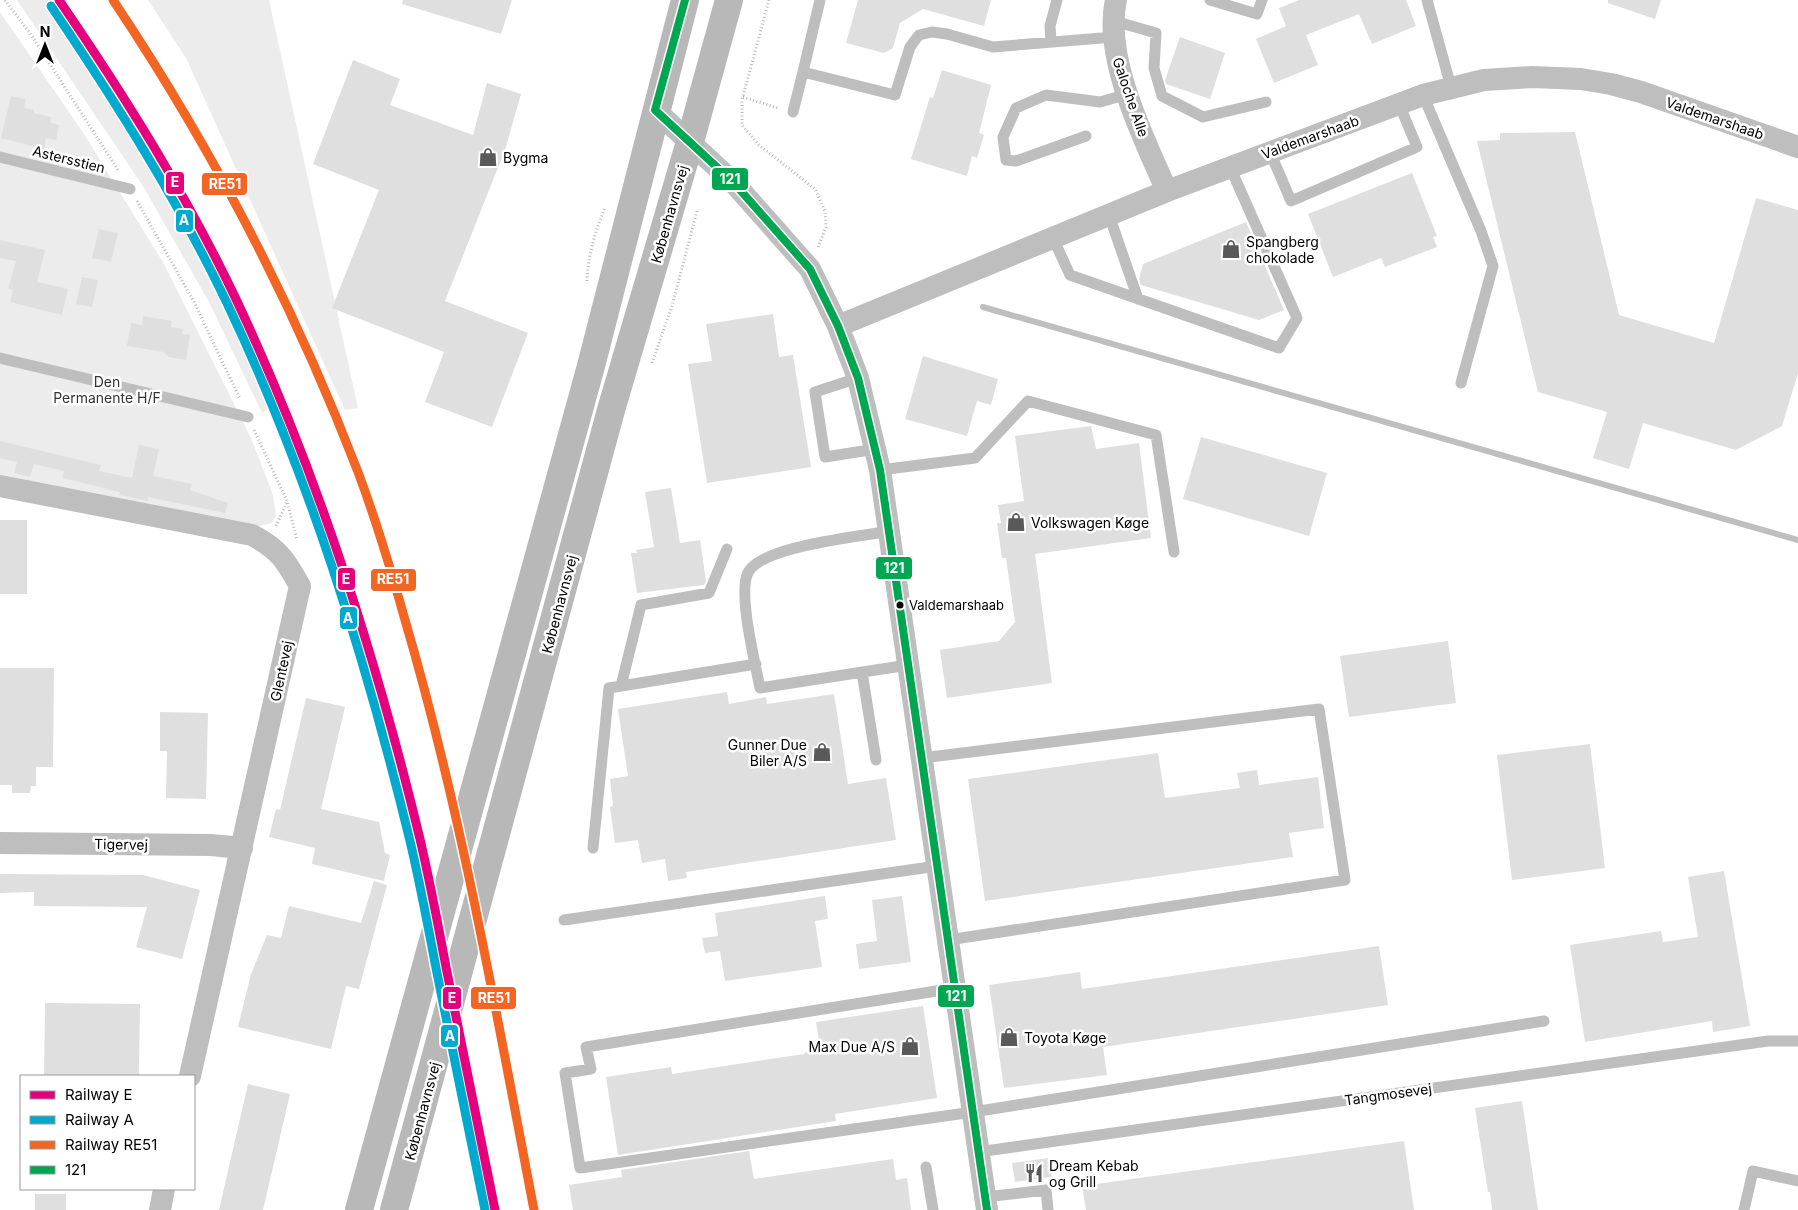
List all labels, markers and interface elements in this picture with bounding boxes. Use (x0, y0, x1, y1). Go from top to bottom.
north arrow (20, 20, 70, 70)
text: N (40, 23, 50, 40)
street label: Galoche Alle (1109, 55, 1153, 139)
street label: Valdemarshaab (1664, 93, 1766, 143)
street label: Valdemarshaab (1259, 112, 1361, 162)
street label: Astersstien (31, 142, 107, 176)
shop icon: Bygma (477, 146, 499, 168)
place label: Bygma (503, 149, 548, 166)
street label: Københavnsvej (647, 163, 691, 265)
line badge: 121 (711, 167, 749, 191)
text: 121 (720, 170, 740, 187)
line badge: E (165, 171, 185, 195)
line badge: RE51 (201, 172, 248, 196)
text: E (171, 173, 179, 190)
text: RE51 (209, 175, 241, 192)
line badge: A (175, 209, 194, 233)
text: A (179, 211, 190, 228)
place label: Spangberg chokolade (1246, 233, 1319, 266)
shop icon: Spangberg chokolade (1220, 238, 1242, 260)
park label: Den Permanente H/F (53, 373, 161, 406)
shop icon: Volkswagen Køge (1005, 511, 1027, 533)
place label: Volkswagen Køge (1031, 514, 1149, 531)
street label: Københavnsvej (538, 553, 580, 655)
line badge: 121 (875, 556, 913, 580)
text: 121 (884, 559, 904, 576)
line badge: E (337, 567, 356, 591)
line badge: RE51 (370, 568, 417, 592)
text: E (342, 570, 350, 587)
text: RE51 (377, 570, 409, 587)
place label: Valdemarshaab (909, 597, 1004, 613)
marker: Valdemarshaab (895, 600, 905, 610)
line badge: A (339, 606, 358, 630)
text: A (343, 609, 354, 626)
street label: Glentevej (266, 639, 296, 703)
place label: Gunner Due Biler A/S (728, 736, 807, 769)
shop icon: Gunner Due Biler A/S (811, 741, 833, 763)
street label: Tigervej (94, 835, 148, 853)
line badge: 121 (937, 984, 975, 1008)
line badge: E (442, 986, 462, 1010)
line badge: RE51 (470, 986, 517, 1010)
text: 121 (946, 987, 966, 1004)
text: E (448, 989, 456, 1006)
text: RE51 (478, 989, 510, 1006)
line badge: A (440, 1024, 459, 1048)
shop icon: Toyota Køge (998, 1026, 1020, 1048)
text: A (445, 1027, 456, 1044)
place label: Toyota Køge (1024, 1029, 1107, 1046)
shop icon: Max Due A/S (899, 1035, 921, 1057)
place label: Max Due A/S (808, 1038, 895, 1055)
street label: Københavnsvej (401, 1060, 443, 1162)
legend (20, 1075, 195, 1190)
street label: Tangmosevej (1343, 1079, 1433, 1109)
text: Railway E (65, 1085, 132, 1104)
text: Railway A (65, 1110, 134, 1129)
text: Railway RE51 (65, 1135, 157, 1154)
place label: Dream Kebab og Grill (1049, 1157, 1139, 1190)
text: 121 (65, 1160, 86, 1179)
restaurant icon: Dream Kebab og Grill (1023, 1162, 1045, 1184)

